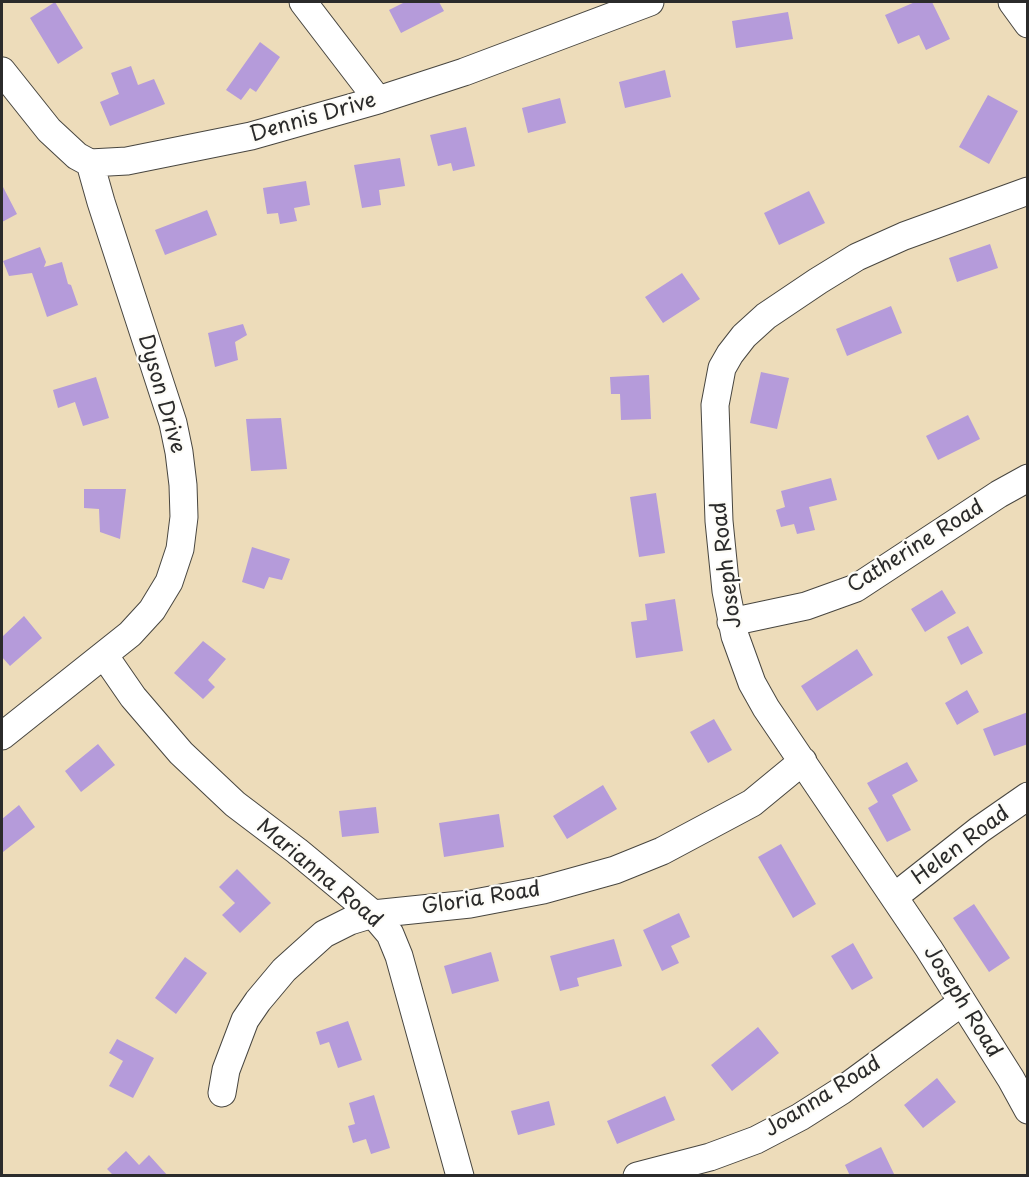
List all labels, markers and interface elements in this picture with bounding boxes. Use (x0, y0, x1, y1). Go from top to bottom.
street label: Dennis Drive (247, 88, 379, 148)
street label: Dyson Drive (132, 332, 190, 456)
street label: Catherine Road (843, 495, 989, 599)
street label: Joseph Road (707, 500, 747, 630)
street label: Helen Road (907, 801, 1015, 891)
street label: Marianna Road (251, 814, 387, 934)
street label: Gloria Road (420, 877, 542, 921)
street label: Joseph Road (918, 941, 1006, 1063)
street label: Joanna Road (760, 1051, 886, 1143)

